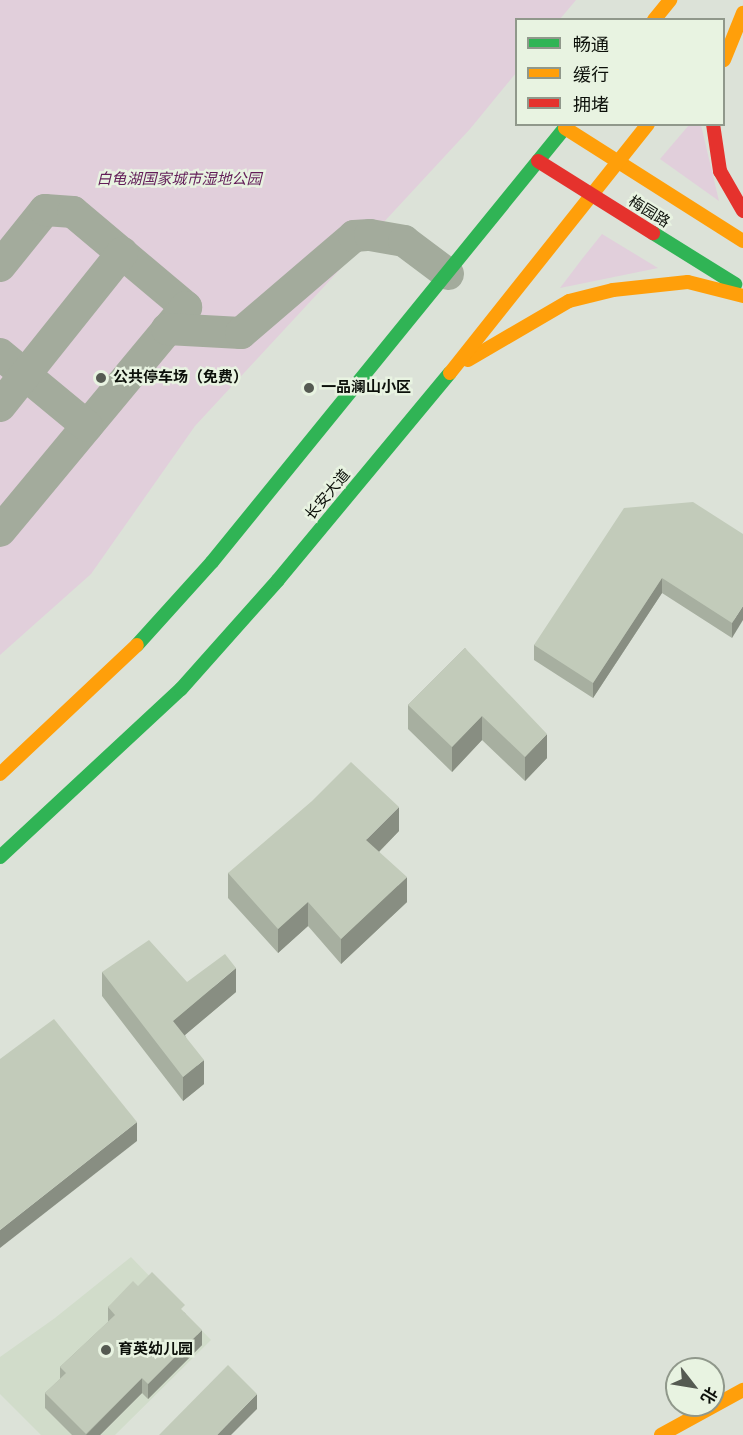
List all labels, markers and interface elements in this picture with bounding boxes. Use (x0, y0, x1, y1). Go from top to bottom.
legend (515, 18, 725, 126)
text: 畅通 (573, 35, 609, 55)
text: 缓行 (573, 65, 609, 85)
text: 拥堵 (573, 95, 609, 115)
park label: 白龟湖国家城市湿地公园 (97, 171, 261, 189)
street label: 梅园路 (625, 192, 673, 232)
place label: 公共停车场（免费） (113, 369, 248, 387)
marker: 公共停车场（免费） (94, 371, 108, 385)
place label: 一品澜山小区 (321, 379, 411, 397)
marker: 一品澜山小区 (302, 381, 316, 395)
street label: 长安大道 (302, 466, 354, 524)
place label: 育英幼儿园 (118, 1341, 193, 1359)
marker: 育英幼儿园 (99, 1343, 113, 1357)
north arrow (665, 1357, 725, 1417)
text: 北 (698, 1384, 721, 1407)

